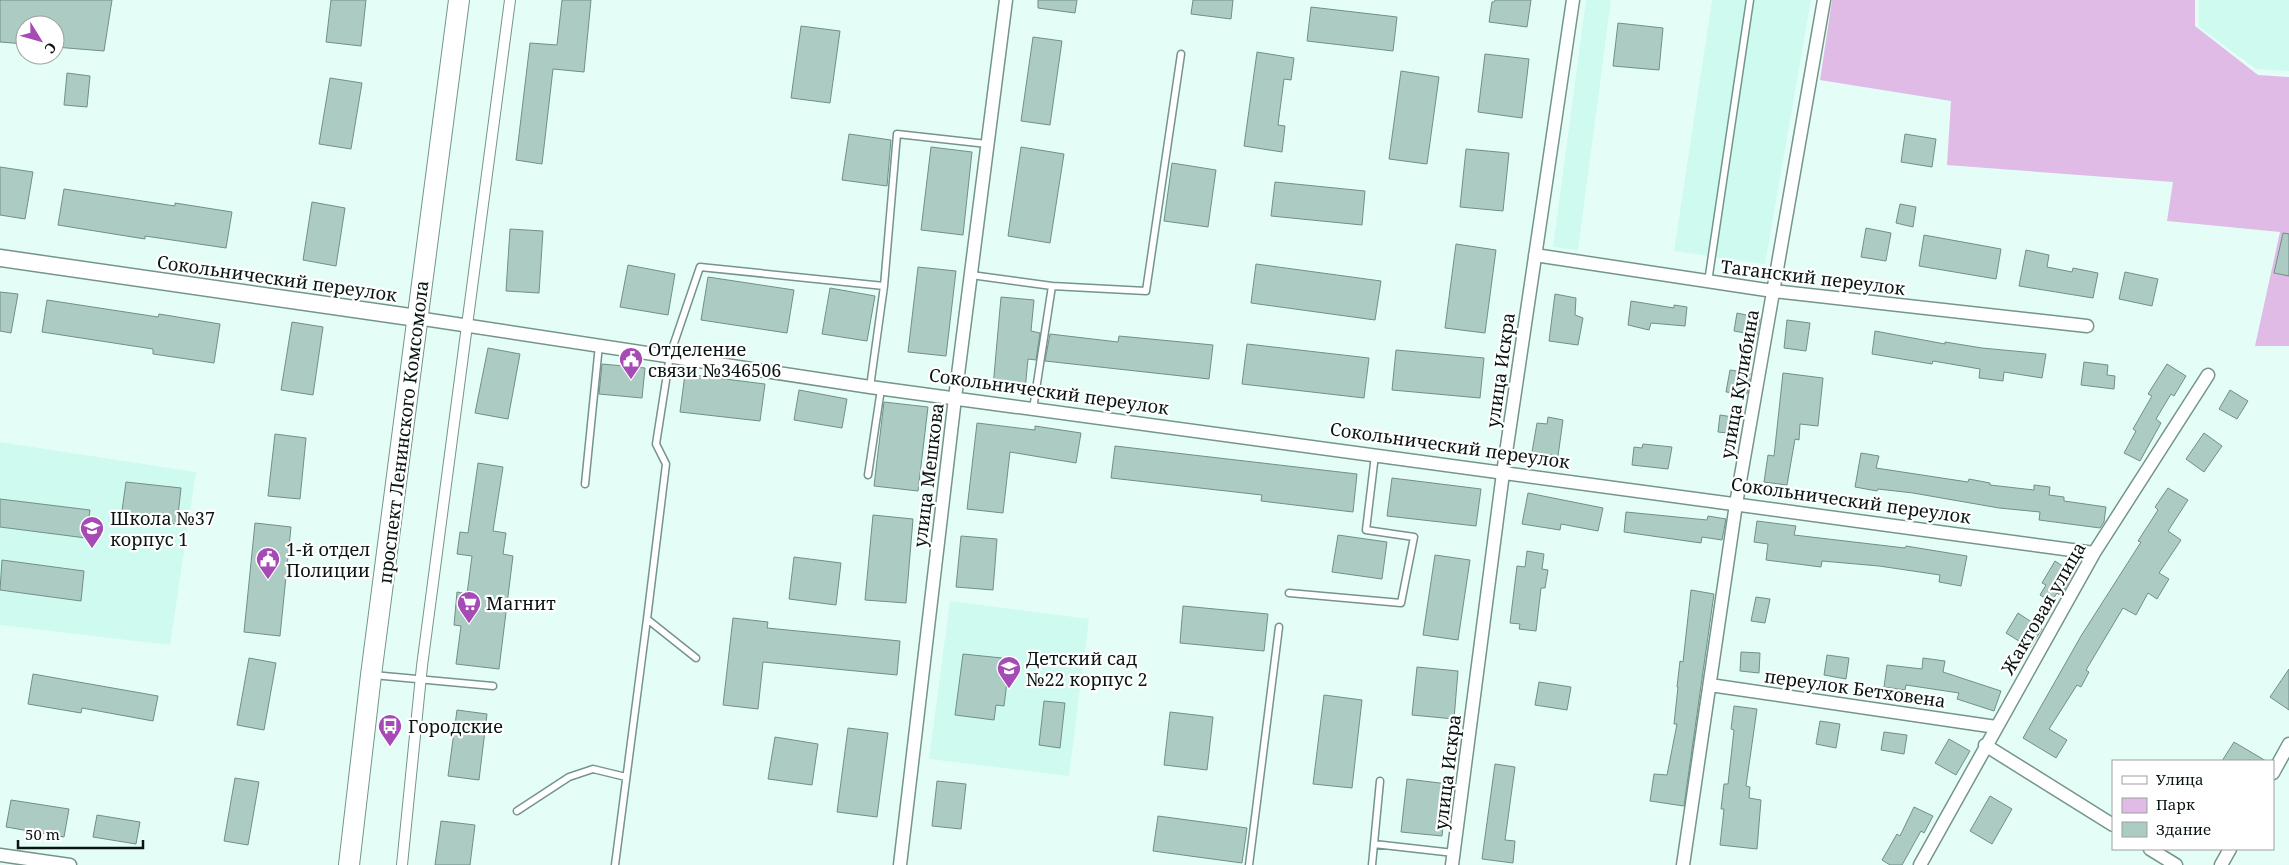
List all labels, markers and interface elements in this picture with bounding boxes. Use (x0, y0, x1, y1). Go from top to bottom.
north arrow (15, 15, 65, 65)
text: С (40, 39, 61, 58)
street label: Сокольнический переулок (156, 249, 399, 307)
street label: Таганский переулок (1719, 254, 1907, 300)
street label: проспект Ленинского Комсомола (372, 279, 434, 585)
street label: улица Кулибина (1714, 307, 1764, 461)
street label: улица Искра (1480, 311, 1520, 429)
place label: Отделение связи №346506 (648, 337, 781, 382)
public building icon: Отделение связи №346506 (618, 346, 644, 380)
street label: Сокольнический переулок (928, 362, 1171, 420)
street label: улица Мешкова (907, 401, 949, 549)
street label: Сокольнический переулок (1329, 416, 1572, 474)
street label: Сокольнический переулок (1730, 471, 1973, 529)
place label: Школа №37 корпус 1 (110, 506, 215, 551)
school or university icon: Школа №37 корпус 1 (79, 515, 105, 549)
place label: 1-й отдел Полиции (286, 537, 370, 582)
street label: Жактовая улица (1995, 537, 2091, 679)
public building icon: 1-й отдел Полиции (255, 546, 281, 580)
supermarket icon: Магнит (456, 590, 482, 624)
place label: Магнит (486, 591, 556, 615)
place label: Детский сад №22 корпус 2 (1026, 646, 1148, 691)
school or university icon: Детский сад №22 корпус 2 (996, 655, 1022, 689)
street label: переулок Бетховена (1763, 663, 1947, 713)
bus stop icon: Городские (377, 713, 403, 747)
street label: улица Искра (1428, 713, 1466, 831)
place label: Городские (408, 714, 503, 738)
legend (2112, 760, 2274, 850)
text: Улица (2156, 769, 2204, 789)
text: Парк (2156, 794, 2195, 814)
scale bar (18, 818, 142, 850)
text: Здание (2156, 819, 2211, 839)
text: 50 m (25, 824, 60, 844)

